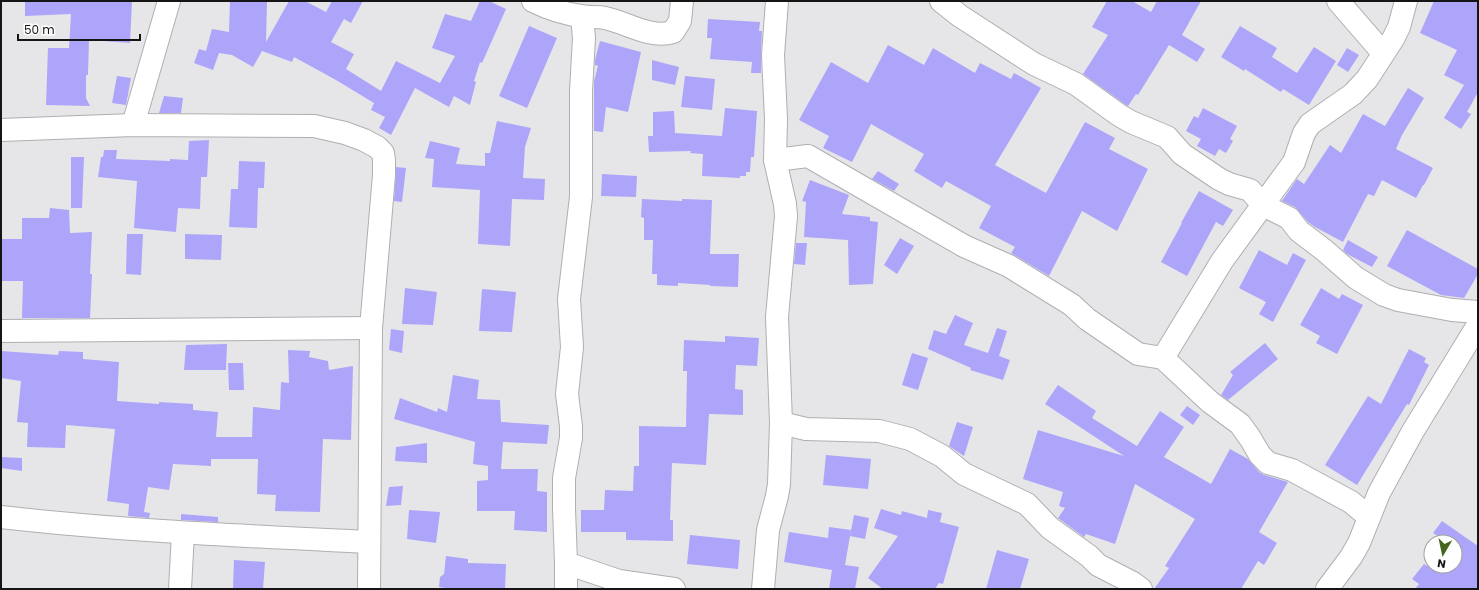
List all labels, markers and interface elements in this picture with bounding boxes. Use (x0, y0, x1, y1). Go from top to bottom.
scale bar (18, 16, 140, 42)
text: 50 m (24, 21, 55, 38)
north arrow (1423, 534, 1463, 574)
text: N (1436, 555, 1447, 572)

